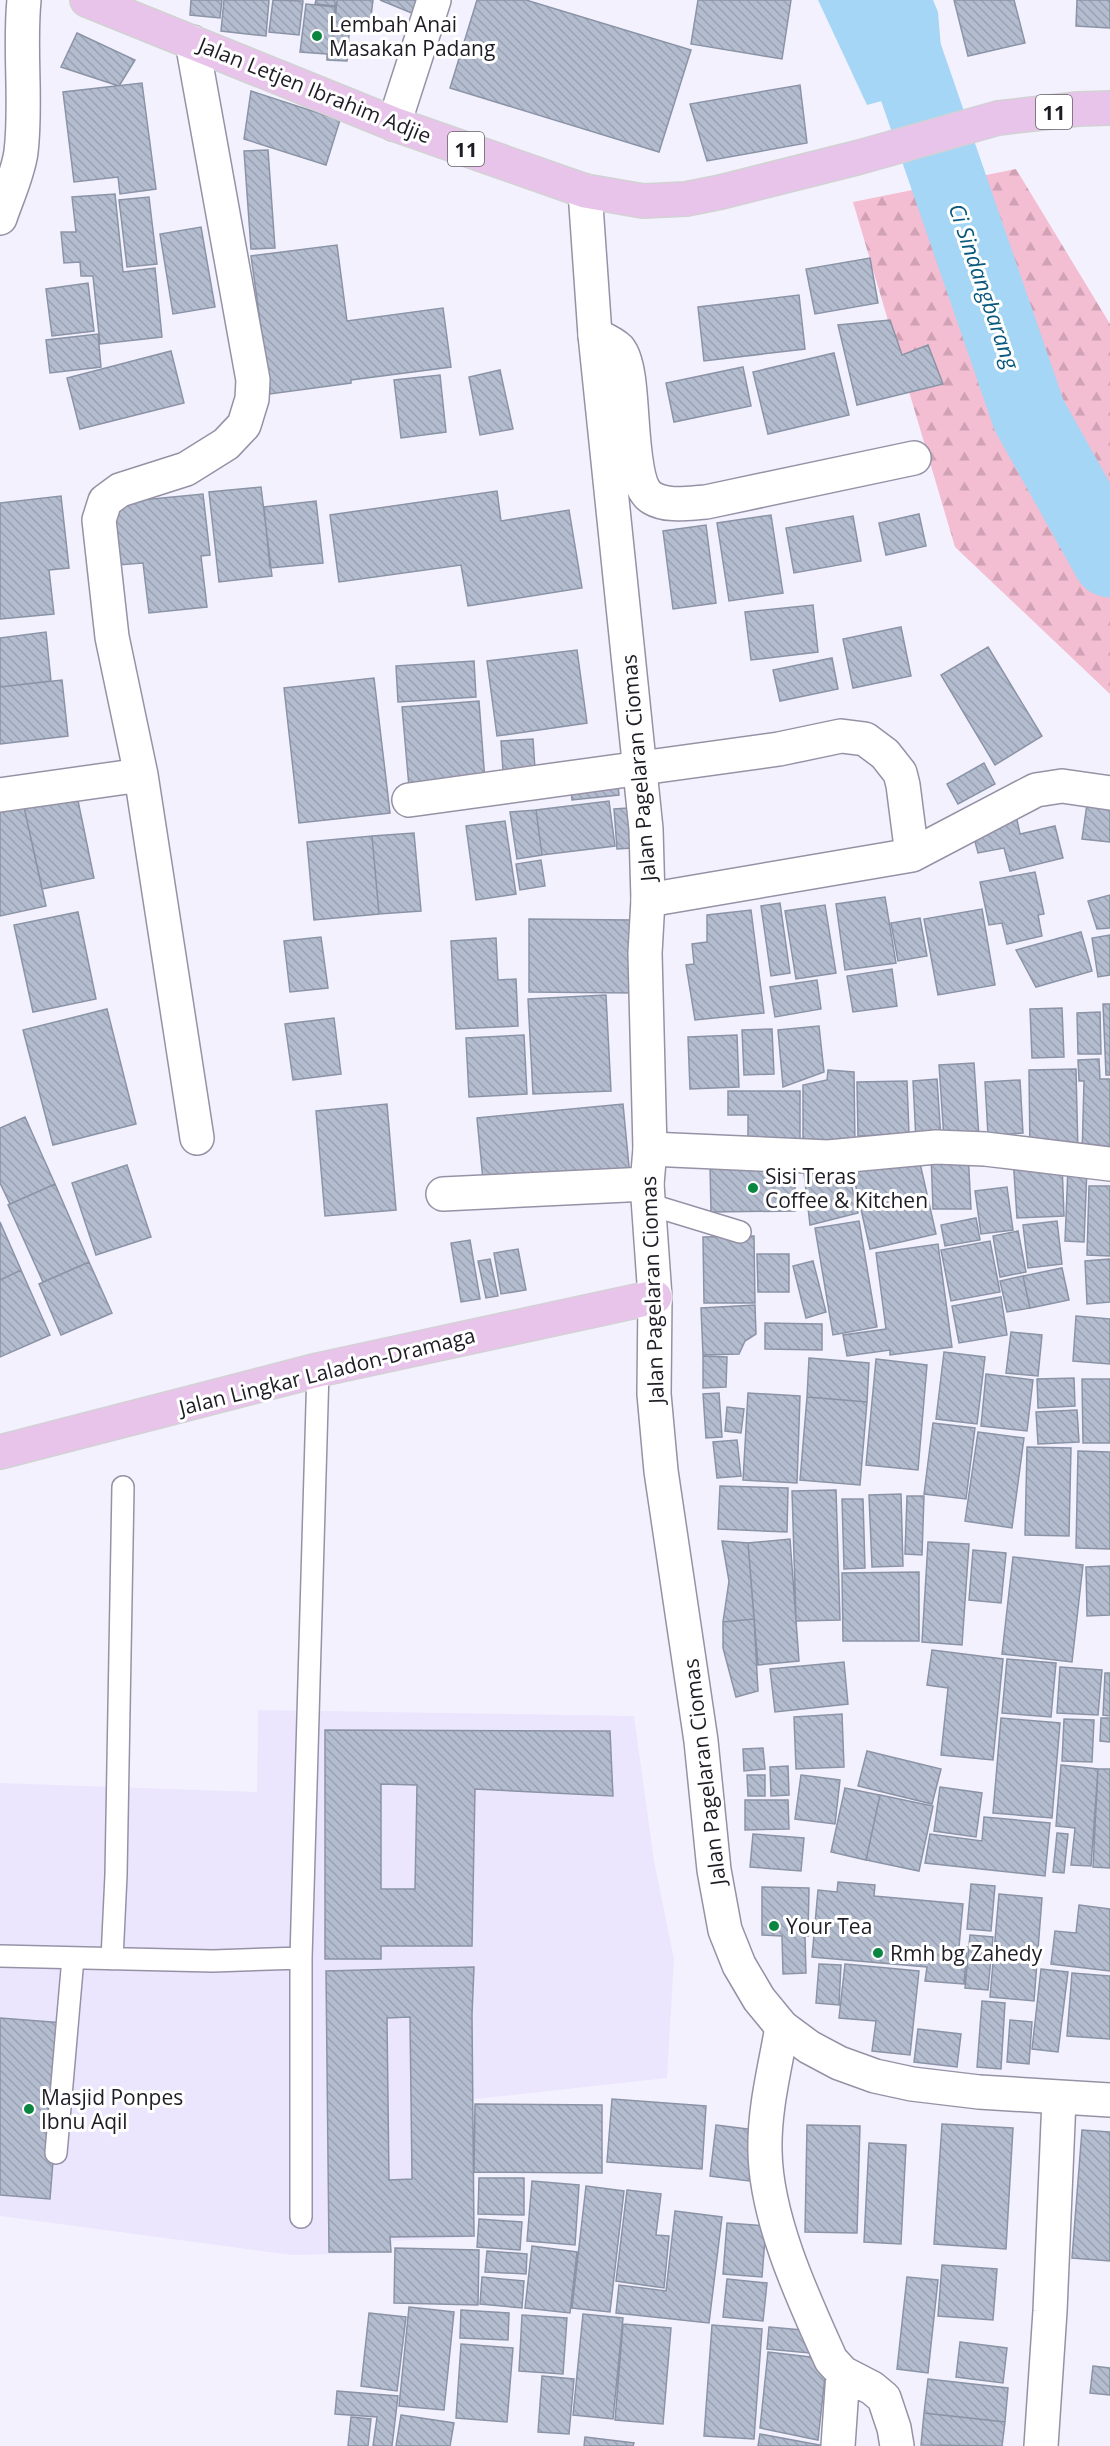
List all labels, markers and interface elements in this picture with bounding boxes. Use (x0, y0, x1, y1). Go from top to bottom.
place label: Lembah Anai Masakan Padang (329, 10, 495, 62)
marker: Lembah Anai Masakan Padang (310, 29, 324, 43)
street label: Jalan Letjen Ibrahim Adjie (193, 30, 436, 150)
road number: 11 (1036, 95, 1072, 129)
road number: 11 (448, 132, 484, 166)
water label: Ci Sindangbarang (943, 199, 1028, 374)
street label: Jalan Pagelaran Ciomas (614, 653, 662, 885)
place label: Sisi Teras Coffee & Kitchen (765, 1162, 928, 1214)
street label: Jalan Pagelaran Ciomas (634, 1176, 670, 1406)
marker: Sisi Teras Coffee & Kitchen (746, 1181, 760, 1195)
street label: Jalan Lingkar Laladon-Dramaga (174, 1321, 478, 1422)
street label: Jalan Pagelaran Ciomas (676, 1657, 732, 1889)
place label: Your Tea (786, 1912, 872, 1940)
marker: Your Tea (767, 1919, 781, 1933)
place label: Rmh bg Zahedy (890, 1939, 1043, 1967)
marker: Rmh bg Zahedy (871, 1946, 885, 1960)
place label: Masjid Ponpes Ibnu Aqil (41, 2083, 183, 2135)
marker: Masjid Ponpes Ibnu Aqil (22, 2102, 36, 2116)

